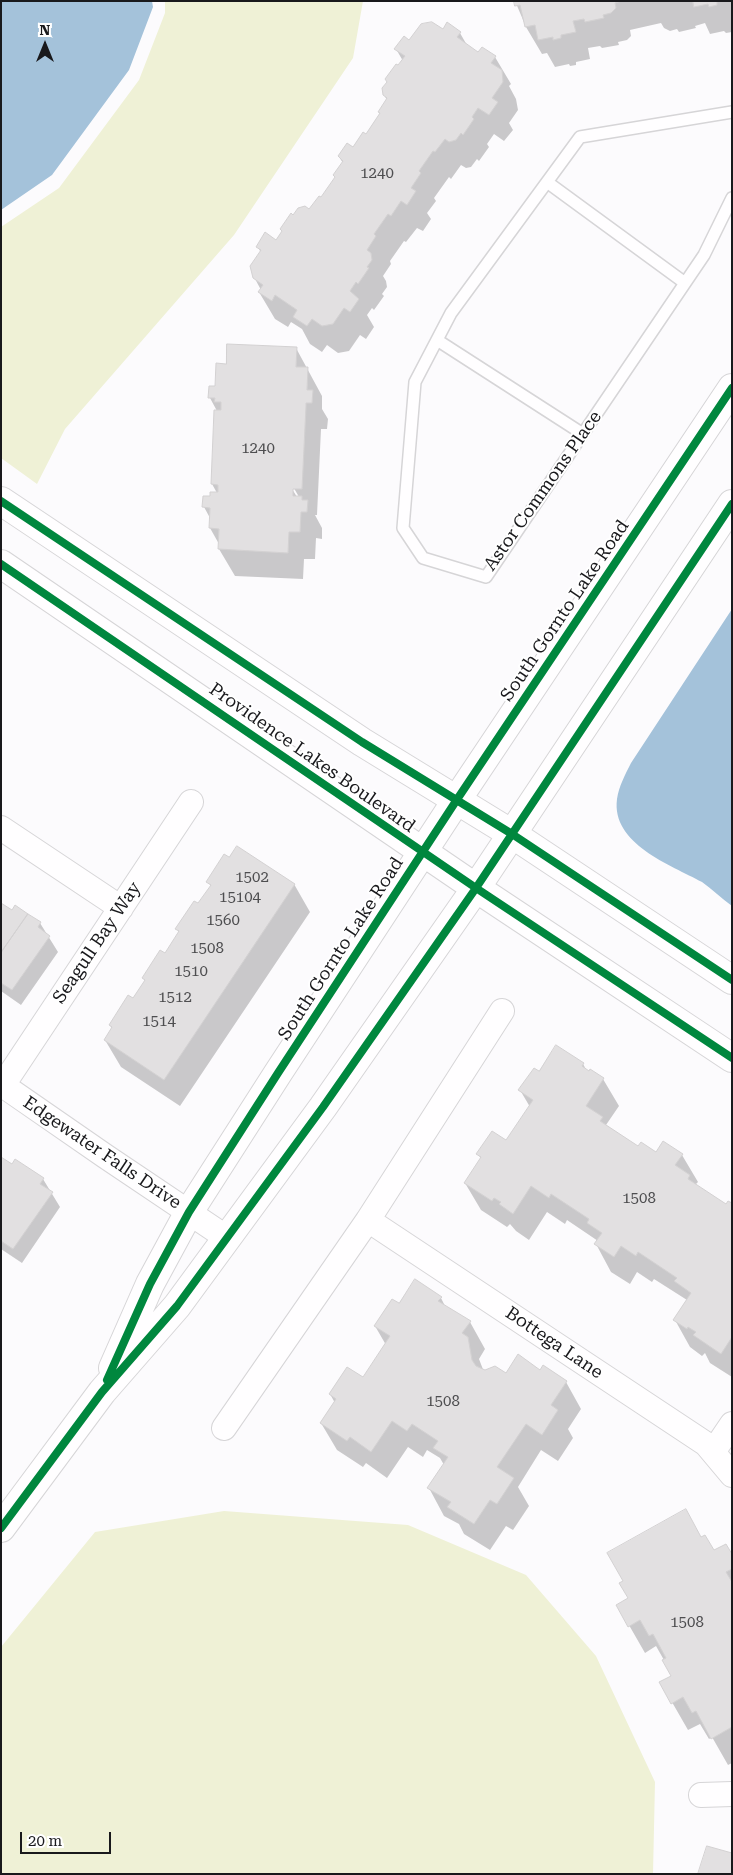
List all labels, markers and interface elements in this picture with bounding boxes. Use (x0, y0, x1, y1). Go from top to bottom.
north arrow (20, 20, 70, 70)
text: N (40, 22, 50, 38)
house number: 1240 (360, 165, 394, 183)
street label: Astor Commons Place (480, 407, 606, 575)
house number: 1240 (241, 440, 275, 458)
street label: South Gornto Lake Road (496, 516, 634, 706)
street label: Providence Lakes Boulevard (205, 678, 419, 838)
street label: South Gornto Lake Road (274, 853, 408, 1045)
house number: 1502 (235, 869, 269, 887)
street label: Seagull Bay Way (48, 878, 146, 1008)
house number: 15104 (219, 889, 261, 907)
house number: 1560 (206, 912, 240, 930)
house number: 1508 (190, 940, 224, 958)
house number: 1510 (174, 963, 208, 981)
house number: 1512 (158, 989, 192, 1007)
house number: 1514 (142, 1013, 176, 1031)
street label: Edgewater Falls Drive (19, 1092, 185, 1214)
house number: 1508 (622, 1190, 656, 1208)
street label: Bottega Lane (501, 1302, 607, 1384)
house number: 1508 (426, 1393, 460, 1411)
house number: 1508 (670, 1614, 704, 1632)
scale bar (22, 1822, 114, 1854)
text: 20 m (28, 1832, 62, 1850)

